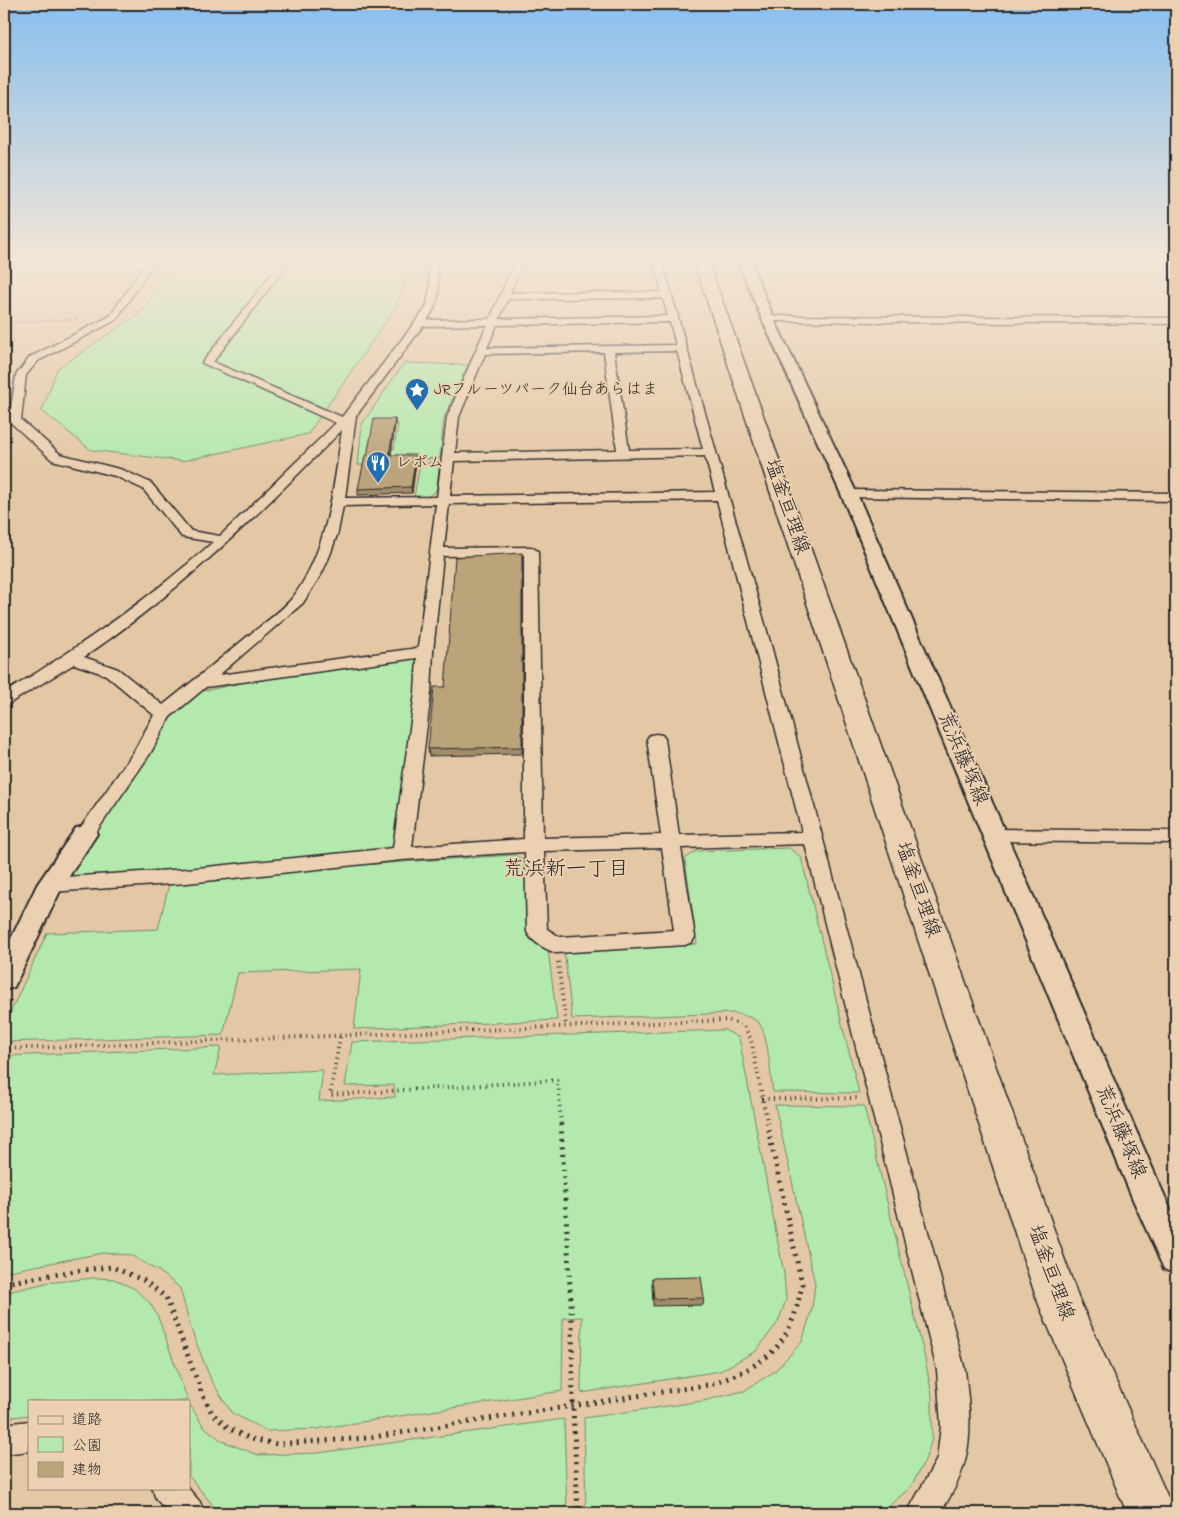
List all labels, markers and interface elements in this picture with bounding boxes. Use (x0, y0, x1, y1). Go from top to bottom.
place icon: JRフルーツパーク仙台あらはま (404, 377, 430, 411)
place label: JRフルーツパーク仙台あらはま (434, 378, 658, 402)
restaurant icon: レポム (365, 450, 391, 484)
place label: レポム (396, 451, 444, 475)
street label: 塩釜亘理線 (756, 455, 816, 559)
street label: 荒浜藤塚線 (929, 707, 995, 811)
street label: 塩釜亘理線 (887, 838, 947, 942)
district label: 荒浜新一丁目 (503, 855, 629, 885)
street label: 荒浜藤塚線 (1087, 1080, 1153, 1184)
street label: 塩釜亘理線 (1019, 1221, 1081, 1325)
legend (28, 1400, 190, 1490)
text: 道路 (72, 1409, 102, 1431)
text: 公園 (72, 1435, 102, 1457)
text: 建物 (72, 1459, 102, 1481)

